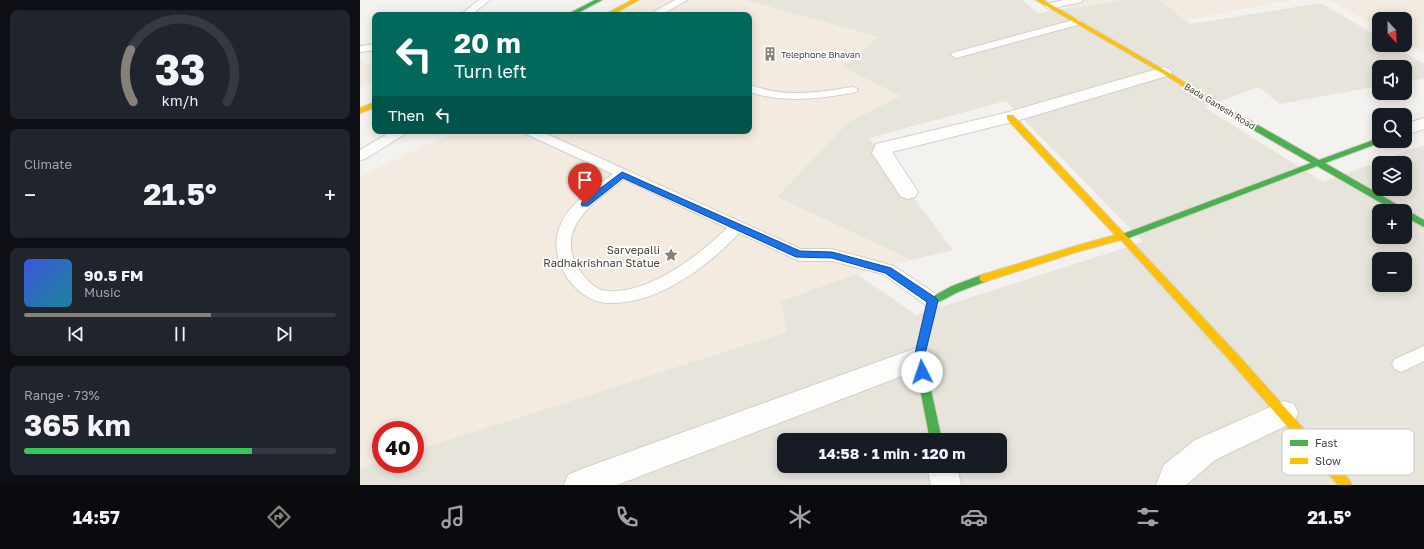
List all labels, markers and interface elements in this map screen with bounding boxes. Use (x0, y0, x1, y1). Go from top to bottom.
north arrow (1372, 12, 1412, 52)
map controls (1372, 12, 1412, 292)
text: 20 m (454, 26, 521, 59)
icon: left (388, 28, 440, 80)
text: 33 (155, 44, 205, 94)
building icon: Telephone Bhavan (762, 46, 778, 62)
place label: Telephone Bhavan (781, 49, 860, 60)
text: Turn left (454, 60, 527, 82)
button: sound (1372, 60, 1412, 100)
street label: Bada Ganesh Road (1183, 80, 1257, 132)
text: km/h (162, 92, 198, 109)
icon: left (432, 104, 454, 126)
text: Then (388, 106, 424, 124)
button: search (1372, 108, 1412, 148)
text: Climate (24, 156, 72, 172)
button: layers (1372, 156, 1412, 196)
pin (568, 163, 602, 204)
icon: arrive (574, 169, 596, 191)
text: 21.5° (143, 176, 217, 212)
text: − (24, 181, 36, 208)
text: + (324, 181, 336, 208)
button: + (1372, 204, 1412, 244)
place label: Sarvepalli Radhakrishnan Statue (543, 243, 660, 269)
place icon: Sarvepalli Radhakrishnan Statue (663, 247, 679, 263)
button: − (1372, 252, 1412, 292)
text: 90.5 FM (84, 266, 143, 284)
text: Music (84, 284, 121, 300)
icon: previous (65, 323, 87, 345)
icon: pause (169, 323, 191, 345)
icon: next (273, 323, 295, 345)
position arrow (901, 351, 943, 393)
text: Range · 73% (24, 387, 99, 403)
text: 365 km (24, 407, 131, 443)
speed limit sign: 40 (372, 421, 424, 473)
legend (1282, 429, 1414, 475)
text: Fast (1315, 436, 1338, 449)
text: 14:58 · 1 min · 120 m (819, 444, 965, 462)
text: Slow (1315, 454, 1341, 467)
icon: directions (265, 503, 293, 531)
icon: music (439, 503, 467, 531)
icon: phone (613, 503, 641, 531)
icon: climate (786, 503, 814, 531)
icon: car (960, 503, 988, 531)
icon: filters (1134, 503, 1162, 531)
text: 14:57 (73, 506, 120, 528)
text: 21.5° (1307, 506, 1351, 528)

